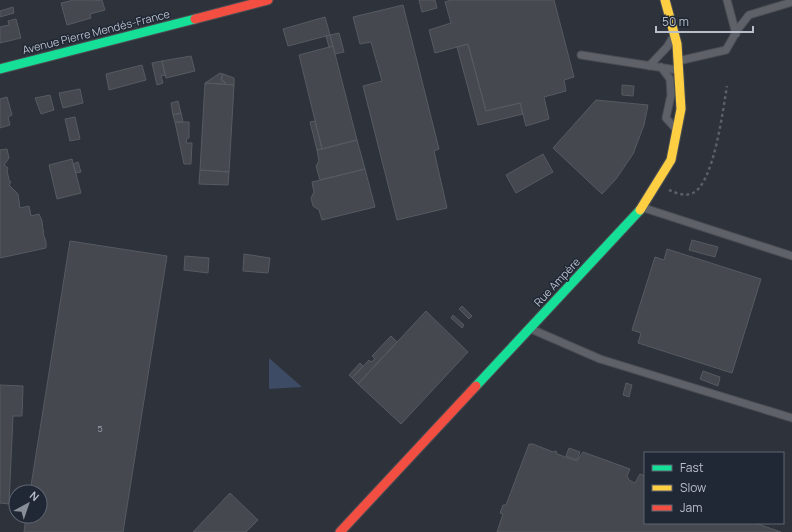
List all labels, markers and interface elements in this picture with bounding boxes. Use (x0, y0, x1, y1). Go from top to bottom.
street label: Avenue Pierre Mendés-France (21, 6, 172, 57)
scale bar (656, 8, 753, 34)
text: 50 m (662, 13, 689, 30)
street label: Rue Ampère (530, 254, 584, 309)
house number: 5 (97, 422, 103, 435)
legend (644, 452, 784, 524)
text: Fast (680, 459, 704, 476)
text: Slow (680, 479, 706, 496)
north arrow (8, 484, 48, 524)
text: N (27, 488, 43, 504)
text: Jam (680, 499, 702, 516)

